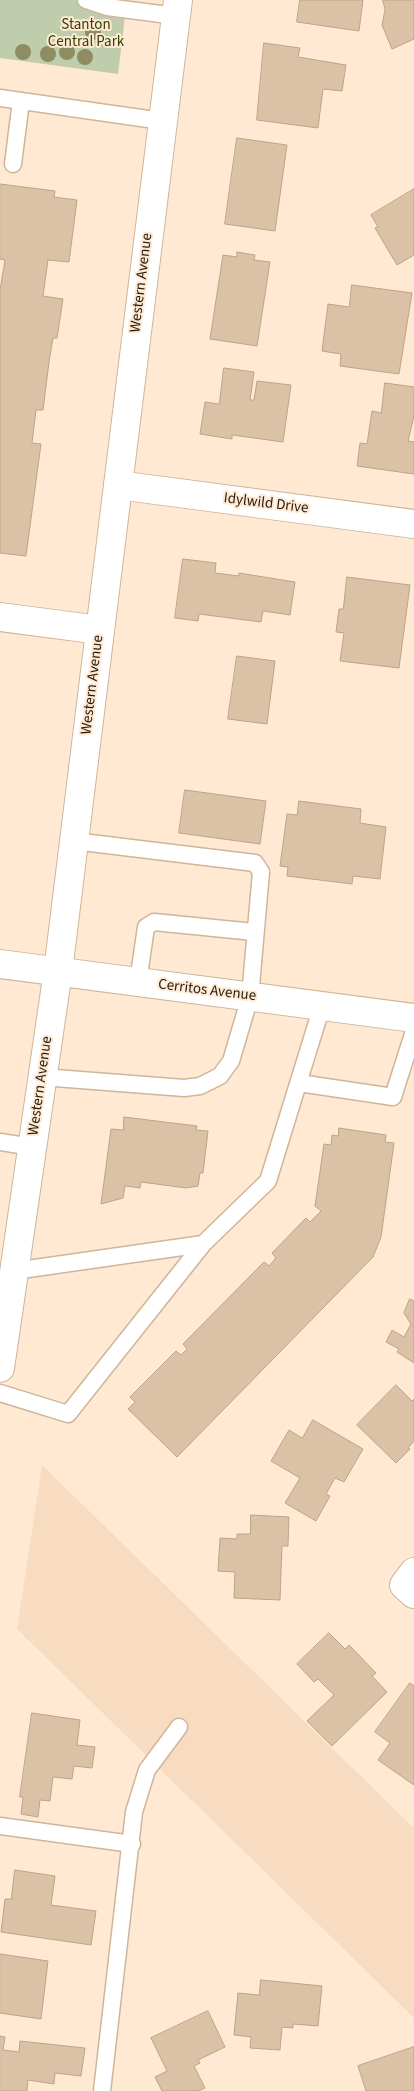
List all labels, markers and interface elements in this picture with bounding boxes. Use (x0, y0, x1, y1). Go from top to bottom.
park label: Stanton Central Park (48, 17, 124, 52)
street label: Western Avenue (127, 232, 157, 334)
street label: Idylwild Drive (223, 490, 309, 518)
street label: Western Avenue (78, 634, 108, 736)
street label: Cerritos Avenue (157, 976, 257, 1006)
street label: Western Avenue (25, 1035, 57, 1137)

